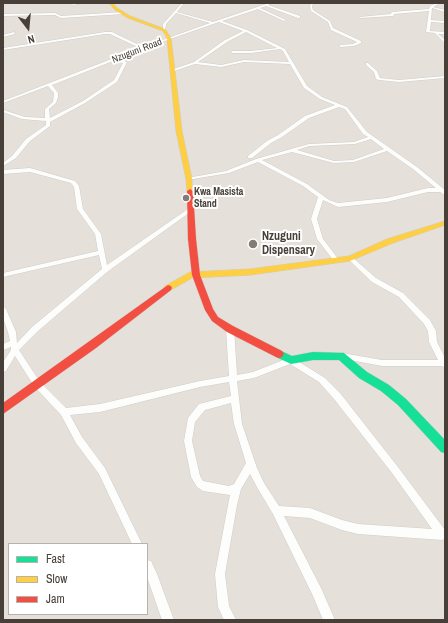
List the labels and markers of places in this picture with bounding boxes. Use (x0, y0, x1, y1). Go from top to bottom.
place label: Kwa Masista Stand (194, 186, 243, 210)
marker: Kwa Masista Stand (181, 193, 191, 203)
place label: Nzuguni Dispensary (262, 230, 315, 258)
marker: Nzuguni Dispensary (247, 238, 259, 250)

